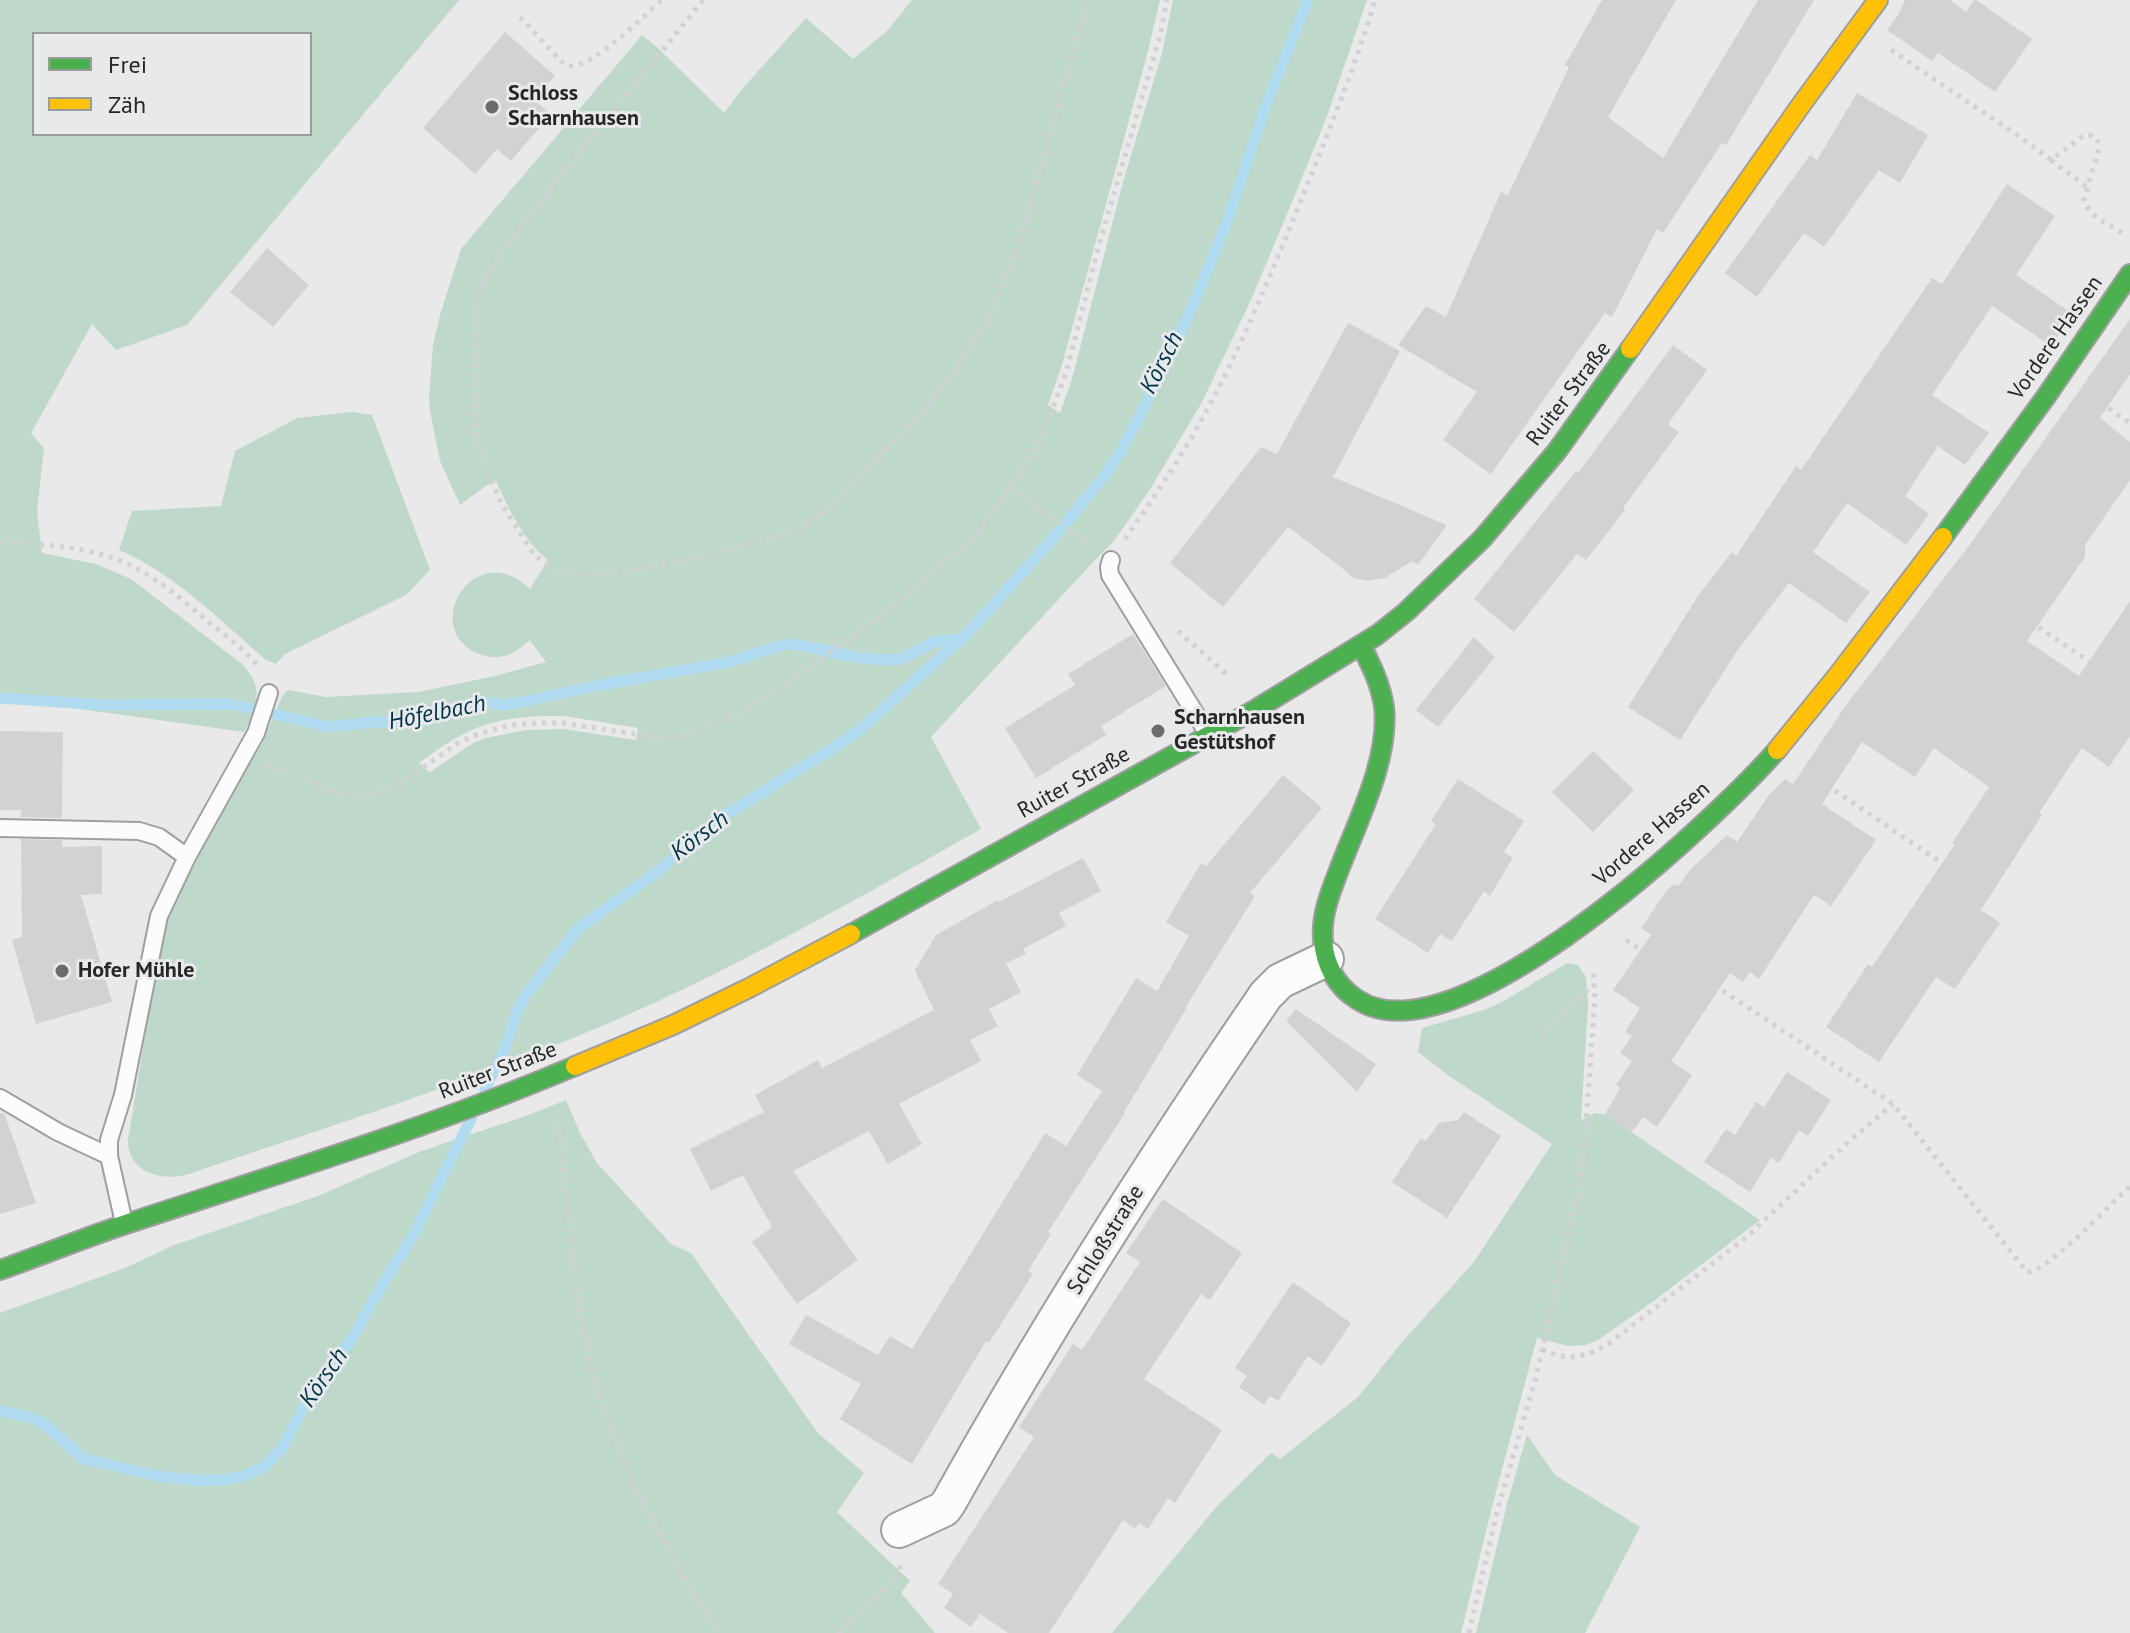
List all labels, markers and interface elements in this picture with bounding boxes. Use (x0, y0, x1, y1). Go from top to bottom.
legend (32, 32, 312, 136)
text: Frei (108, 49, 147, 80)
place label: Schloss Scharnhausen (508, 81, 639, 132)
text: Zäh (108, 89, 146, 120)
marker: Schloss Scharnhausen (483, 98, 501, 116)
street label: Vordere Hassen (2003, 271, 2109, 405)
water label: Körsch (1134, 327, 1190, 399)
street label: Ruiter Straße (1521, 336, 1617, 452)
water label: Höfelbach (386, 689, 488, 737)
place label: Scharnhausen Gestütshof (1174, 705, 1305, 756)
marker: Scharnhausen Gestütshof (1149, 722, 1167, 740)
street label: Ruiter Straße (1013, 741, 1135, 825)
street label: Vordere Hassen (1588, 776, 1716, 892)
water label: Körsch (665, 805, 735, 867)
place label: Hofer Mühle (78, 958, 194, 984)
marker: Hofer Mühle (53, 962, 71, 980)
street label: Ruiter Straße (435, 1036, 561, 1106)
street label: Schloßstraße (1062, 1180, 1150, 1300)
water label: Körsch (293, 1343, 355, 1413)

